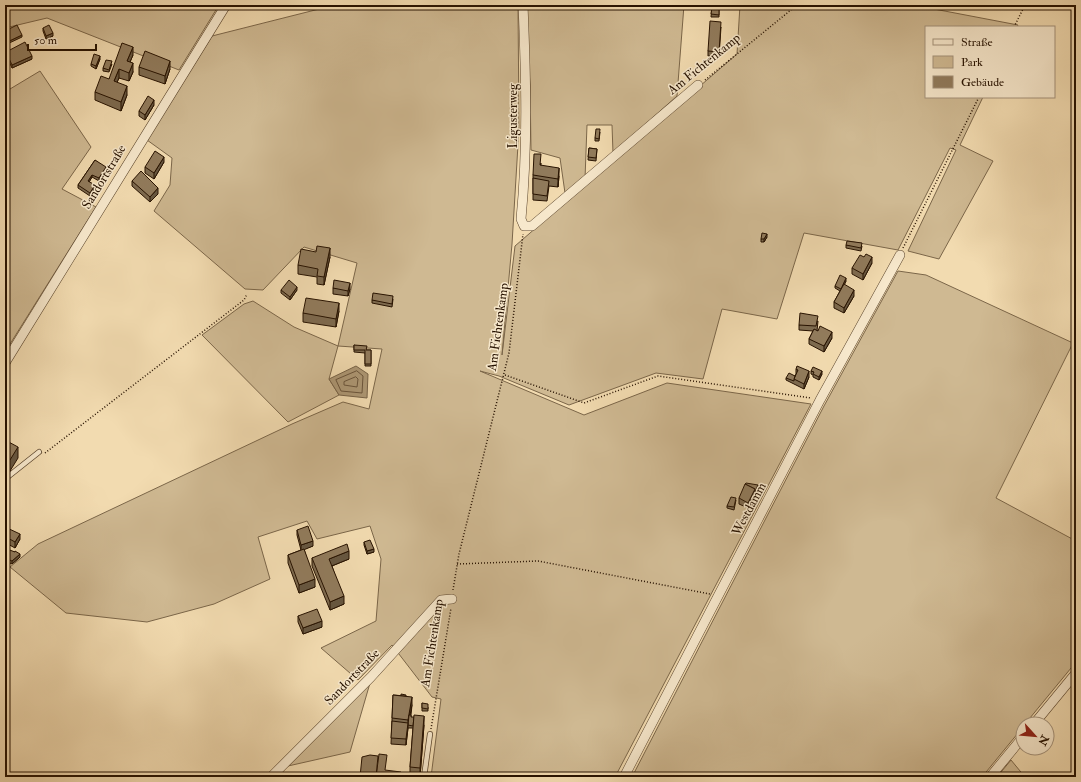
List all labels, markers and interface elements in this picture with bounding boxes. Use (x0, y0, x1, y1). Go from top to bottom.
scale bar (28, 26, 96, 52)
legend (925, 26, 1055, 98)
street label: Am Fichtenkamp (664, 30, 745, 100)
text: 50 m (34, 33, 58, 48)
text: Straße (961, 35, 992, 50)
text: Park (961, 55, 983, 70)
text: Gebäude (961, 75, 1004, 90)
street label: Ligusterweg (505, 83, 521, 148)
street label: Sandortstraße (79, 141, 130, 212)
street label: Am Fichtenkamp (484, 281, 513, 373)
street label: Westdamm (728, 480, 770, 539)
street label: Am Fichtenkamp (417, 597, 448, 689)
street label: Sandortstraße (321, 645, 383, 709)
north arrow (1015, 716, 1055, 756)
text: N (1035, 732, 1052, 749)

